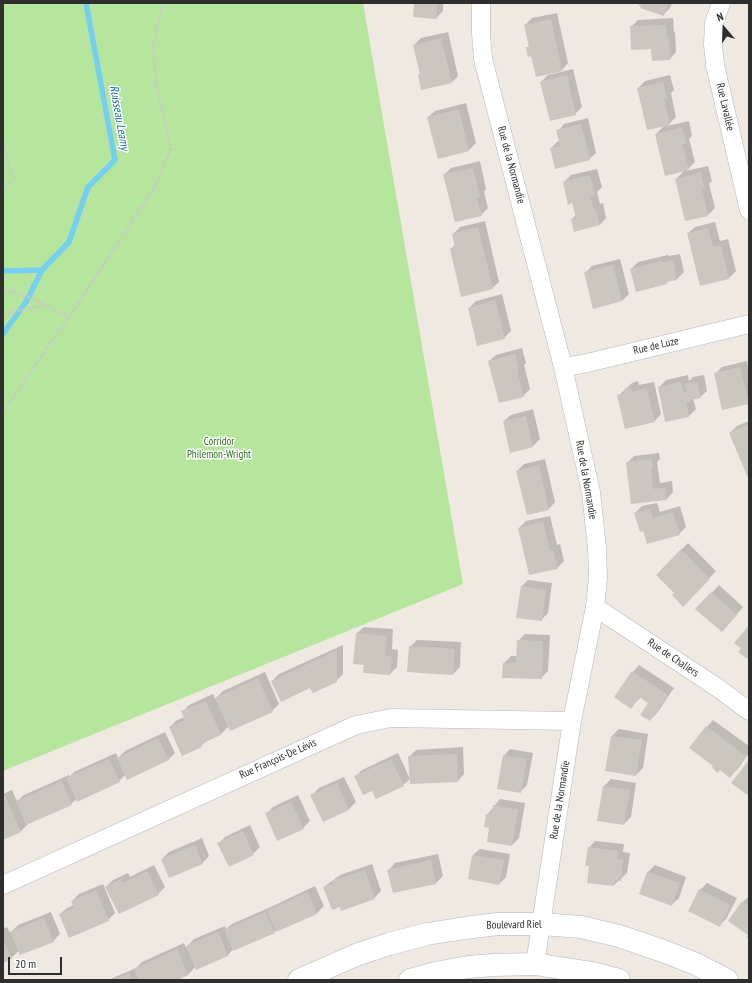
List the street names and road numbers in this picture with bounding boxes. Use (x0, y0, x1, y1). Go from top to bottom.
street label: Rue Lavallée (713, 82, 737, 132)
street label: Rue de la Normandie (494, 125, 528, 205)
street label: Rue de Luze (632, 334, 680, 358)
street label: Rue de la Normandie (573, 440, 599, 520)
street label: Rue de Chaliers (645, 636, 701, 680)
street label: Rue François-De Lévis (237, 736, 319, 782)
street label: Rue de la Normandie (547, 760, 573, 840)
street label: Boulevard Riel (486, 918, 542, 932)

